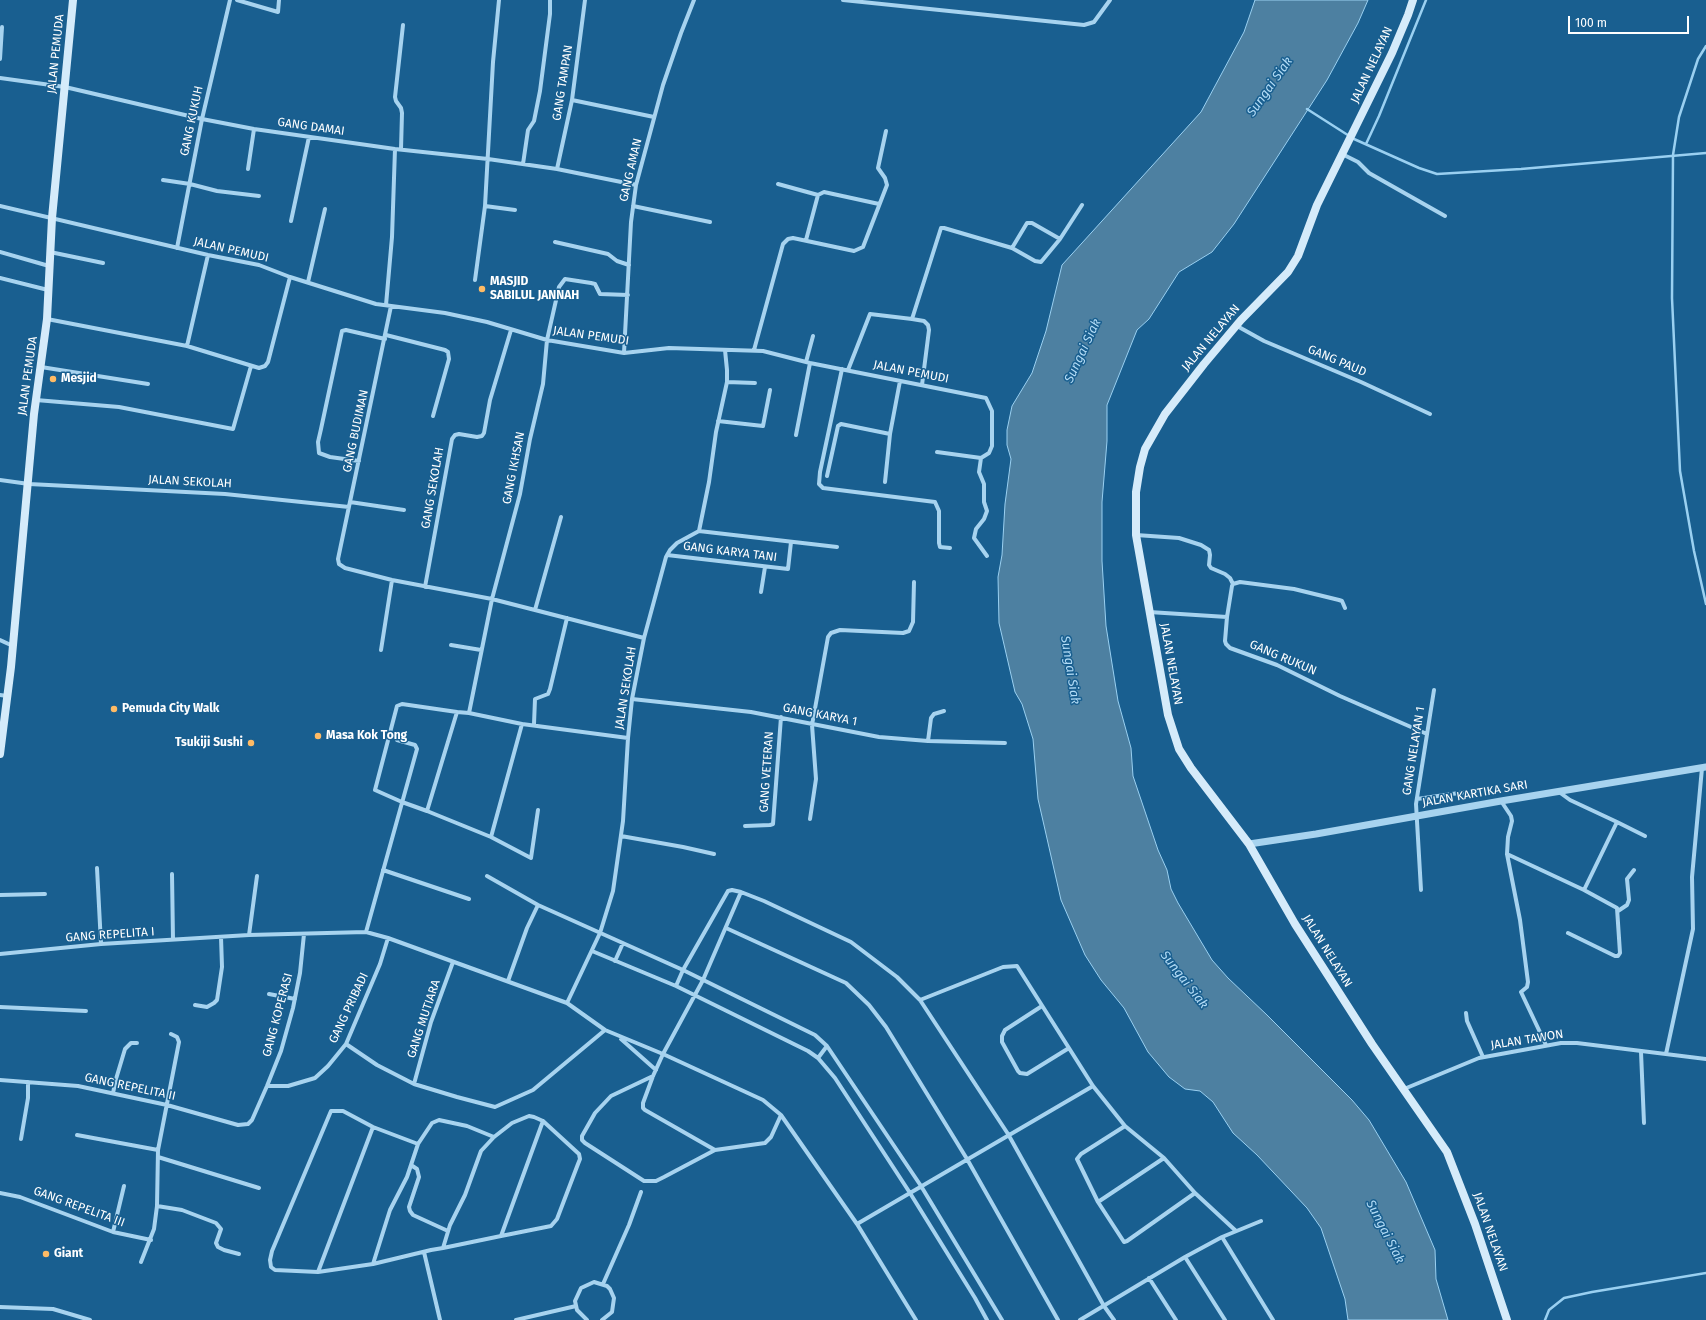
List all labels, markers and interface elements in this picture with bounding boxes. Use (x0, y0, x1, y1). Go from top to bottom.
scale bar (1570, 8, 1691, 34)
street label: JALAN PEMUDA (45, 14, 67, 94)
text: 100 m (1575, 16, 1607, 30)
street label: JALAN NELAYAN (1348, 24, 1396, 106)
street label: GANG TAMPAN (550, 44, 576, 122)
water label: Sungai Siak (1244, 54, 1296, 120)
street label: GANG KUKUH (178, 85, 206, 157)
street label: GANG DAMAI (277, 115, 345, 139)
street label: GANG AMAN (617, 137, 645, 203)
street label: JALAN PEMUDI (192, 234, 270, 266)
place label: MASJID SABILUL JANNAH (490, 275, 579, 303)
marker: MASJID SABILUL JANNAH (477, 284, 487, 294)
street label: JALAN NELAYAN (1179, 302, 1243, 374)
water label: Sungai Siak (1061, 316, 1105, 386)
street label: JALAN PEMUDI (552, 324, 630, 348)
street label: JALAN PEMUDA (15, 335, 41, 417)
street label: GANG PAUD (1306, 342, 1368, 380)
street label: JALAN PEMUDI (872, 358, 950, 386)
place label: Mesjid (61, 372, 97, 386)
marker: Mesjid (48, 374, 58, 384)
street label: GANG BUDIMAN (340, 388, 372, 474)
street label: GANG IKHSAN (500, 430, 528, 506)
street label: GANG SEKOLAH (419, 446, 447, 530)
street label: JALAN SEKOLAH (148, 473, 232, 491)
street label: GANG KARYA TANI (682, 539, 778, 565)
street label: JALAN NELAYAN (1157, 622, 1185, 706)
water label: Sungai Siak (1057, 635, 1083, 705)
street label: GANG RUKUN (1247, 637, 1319, 679)
street label: JALAN SEKOLAH (612, 645, 640, 731)
street label: GANG KARYA 1 (782, 701, 858, 729)
place label: Pemuda City Walk (122, 702, 219, 716)
marker: Pemuda City Walk (109, 704, 119, 714)
street label: GANG NELAYAN 1 (1400, 706, 1428, 796)
place label: Masa Kok Tong (326, 729, 407, 743)
marker: Masa Kok Tong (313, 731, 323, 741)
street label: GANG VETERAN (757, 731, 777, 813)
place label: Tsukiji Sushi (175, 736, 243, 750)
marker: Tsukiji Sushi (246, 738, 256, 748)
street label: JALAN KARTIKA SARI (1421, 778, 1529, 810)
street label: JALAN NELAYAN (1299, 912, 1355, 990)
street label: GANG REPELITA I (65, 925, 155, 945)
water label: Sungai Siak (1157, 948, 1211, 1012)
street label: GANG PRIBADI (326, 970, 372, 1046)
street label: GANG KOPERASI (260, 972, 296, 1058)
street label: GANG MUTIARA (405, 978, 443, 1060)
street label: JALAN TAWON (1489, 1027, 1565, 1053)
street label: GANG REPELITA II (83, 1070, 177, 1104)
street label: GANG REPELITA III (31, 1184, 127, 1230)
street label: JALAN NELAYAN (1470, 1191, 1510, 1273)
water label: Sungai Siak (1362, 1198, 1408, 1266)
place label: Giant (54, 1247, 83, 1261)
marker: Giant (41, 1249, 51, 1259)

